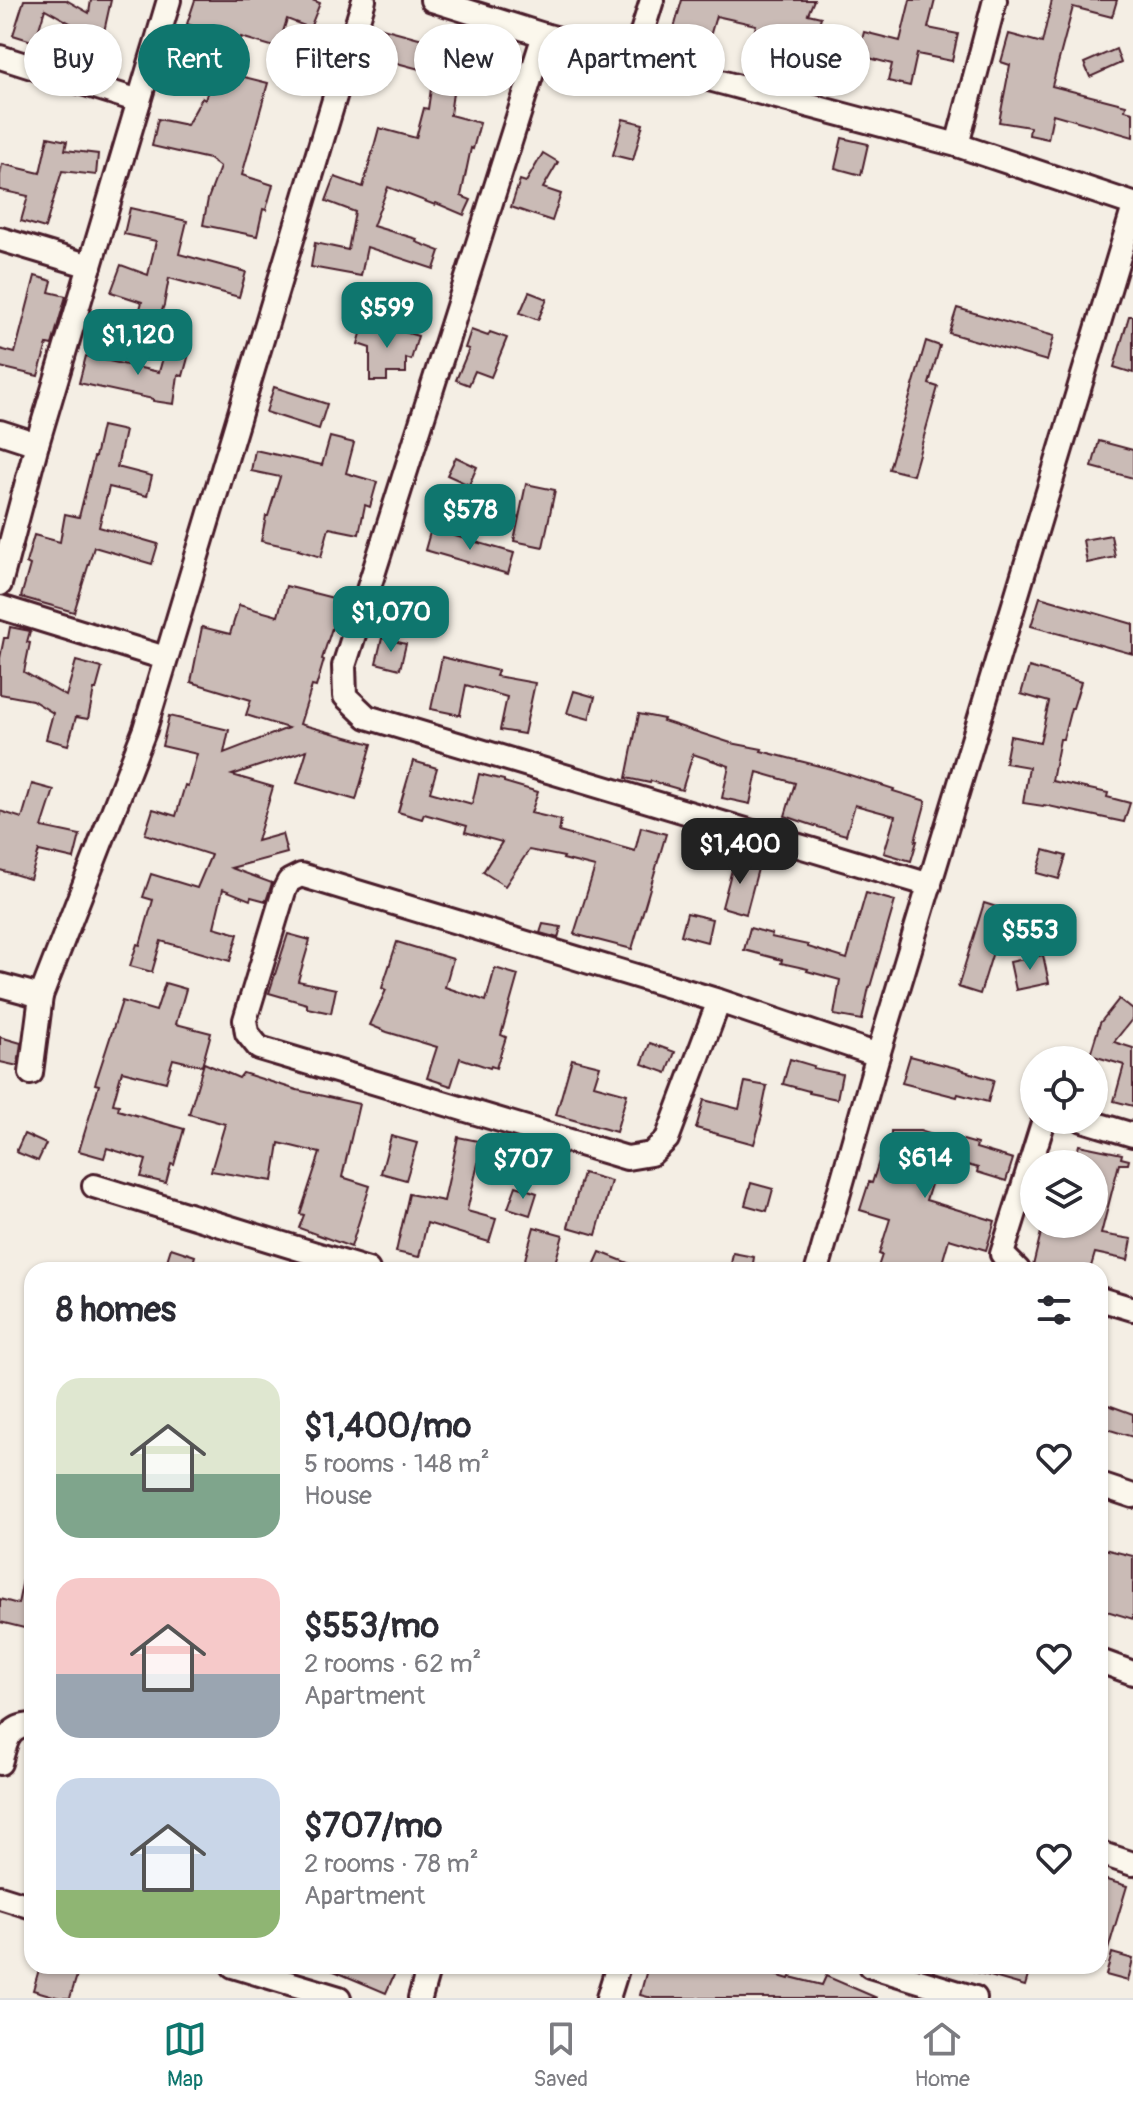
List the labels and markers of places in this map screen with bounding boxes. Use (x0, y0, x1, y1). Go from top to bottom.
pin: $599 (340, 282, 434, 350)
pin: $1,120 (73, 309, 203, 377)
pin: $578 (423, 484, 517, 552)
pin: $1,070 (326, 586, 456, 654)
pin: $1,400 (675, 818, 805, 886)
pin: $553 (983, 904, 1077, 972)
pin: $614 (878, 1132, 972, 1200)
pin: $707 (476, 1133, 570, 1201)

